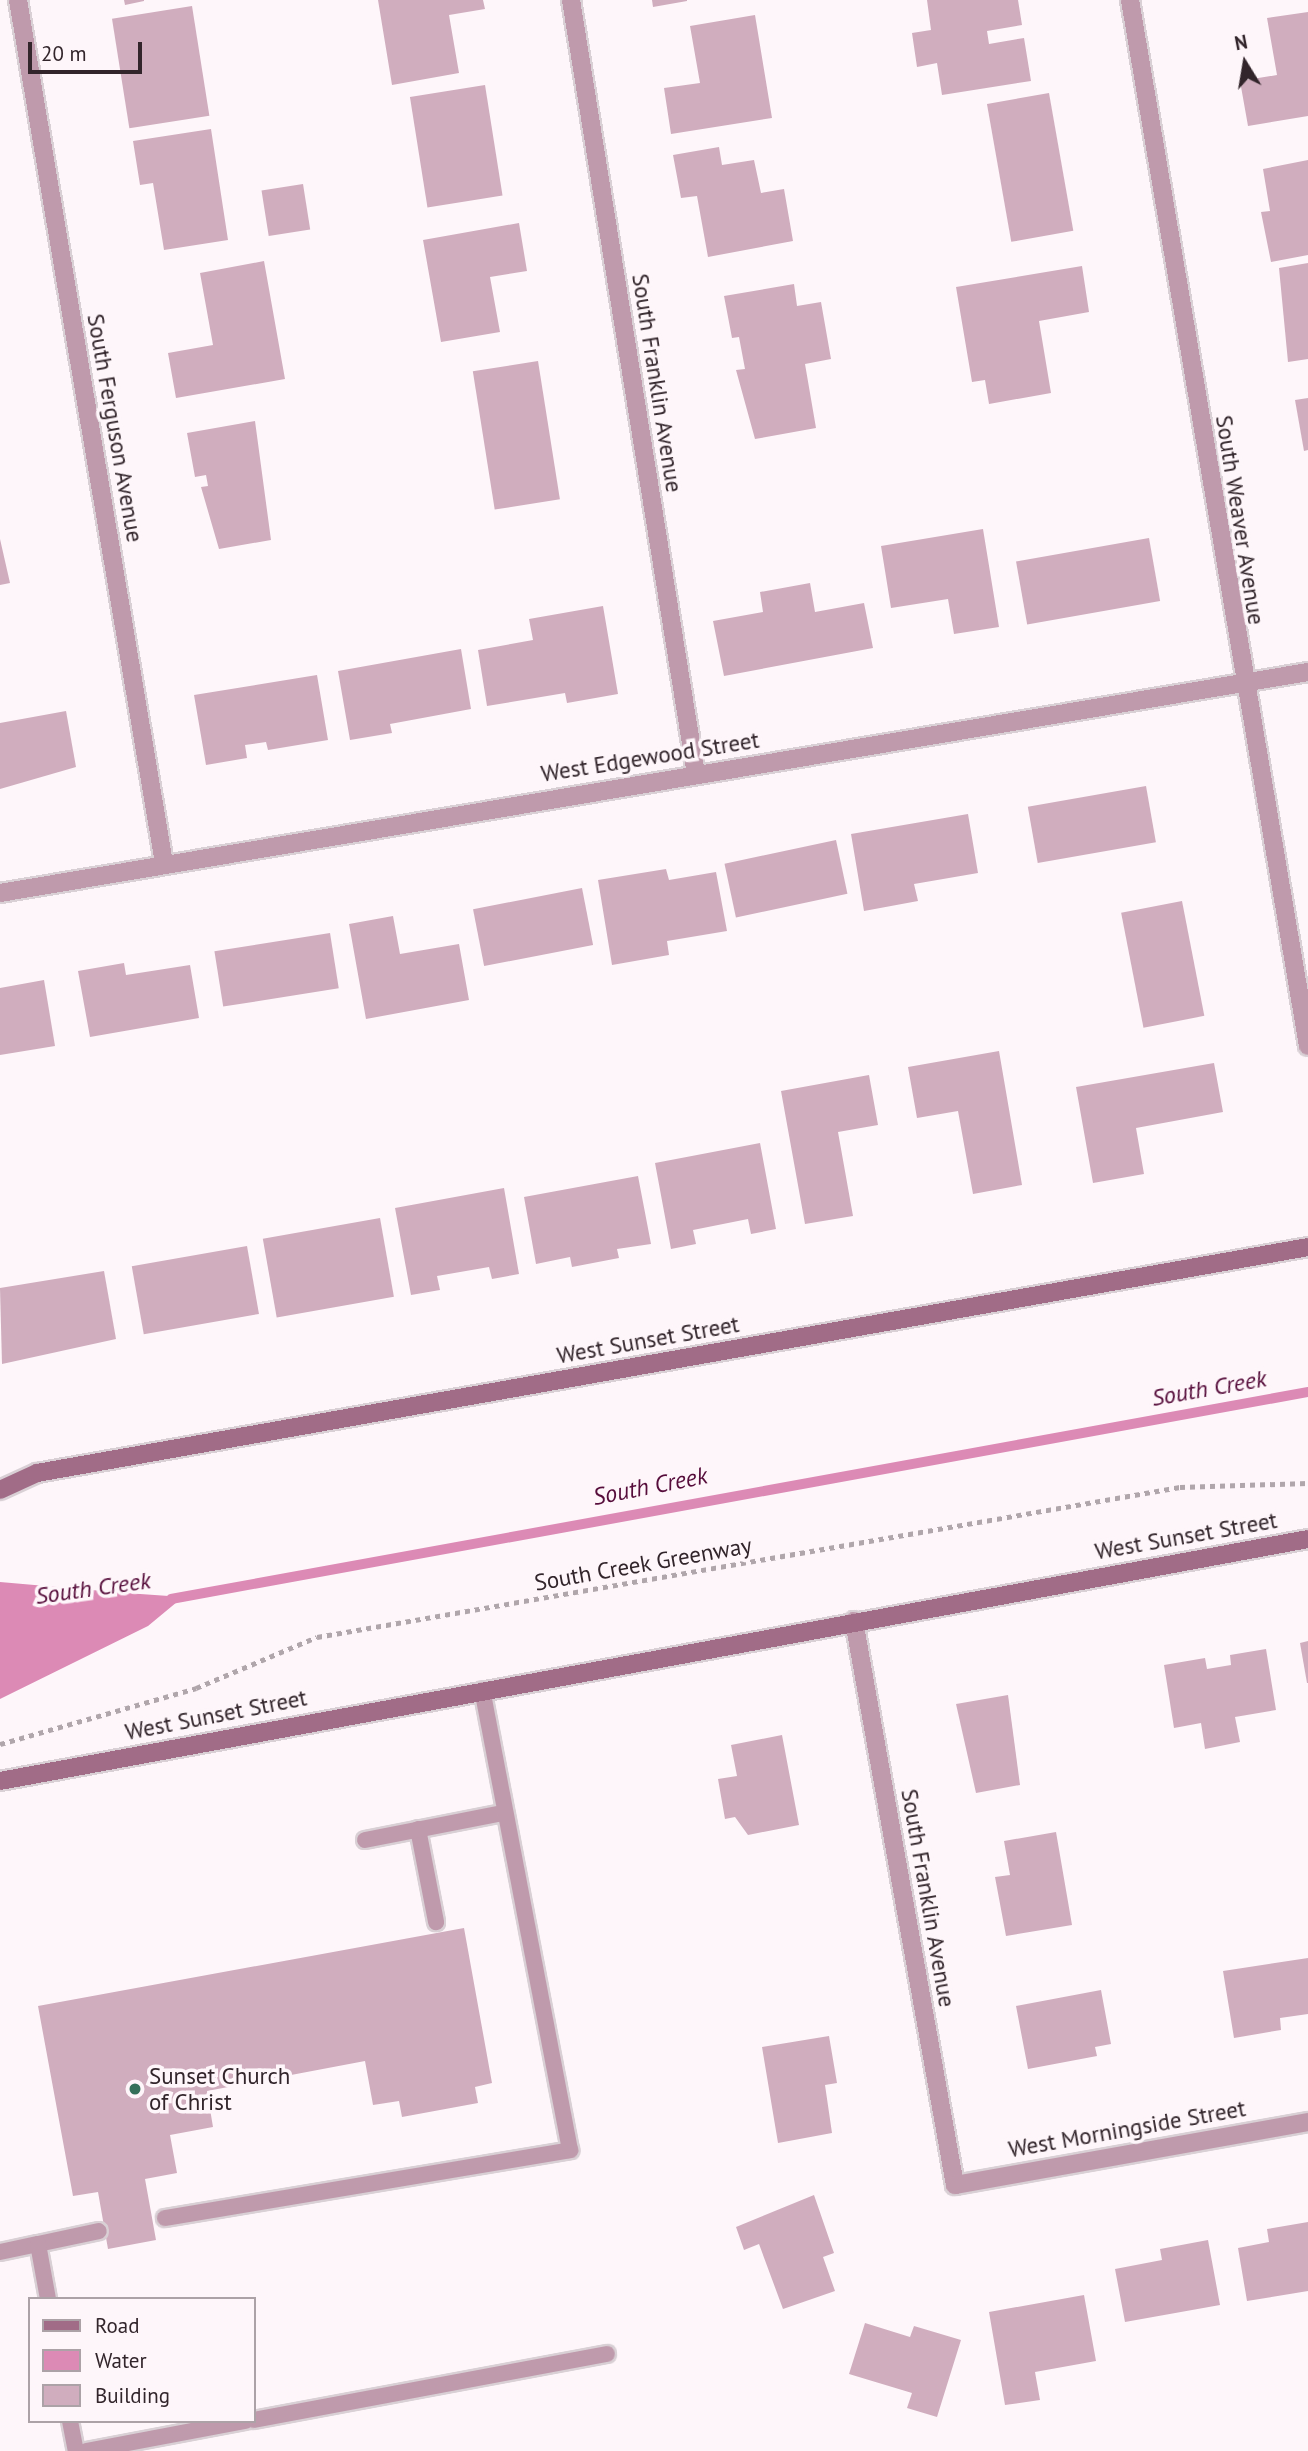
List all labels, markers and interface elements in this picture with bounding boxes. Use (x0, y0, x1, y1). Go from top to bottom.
scale bar (32, 28, 145, 72)
north arrow (1210, 28, 1280, 98)
text: N (1233, 29, 1249, 55)
text: 20 m (41, 40, 87, 67)
street label: South Franklin Avenue (626, 271, 688, 495)
street label: South Ferguson Avenue (81, 311, 149, 545)
street label: South Weaver Avenue (1210, 413, 1270, 627)
street label: West Edgewood Street (539, 726, 761, 788)
street label: West Sunset Street (555, 1310, 741, 1370)
water label: South Creek (1149, 1364, 1269, 1412)
water label: South Creek (590, 1461, 710, 1511)
street label: West Sunset Street (1093, 1506, 1279, 1566)
street label: South Creek Greenway (532, 1531, 754, 1597)
water label: South Creek (33, 1566, 153, 1610)
street label: West Sunset Street (123, 1684, 309, 1746)
street label: South Franklin Avenue (895, 1786, 961, 2010)
place label: Sunset Church of Christ (149, 2062, 290, 2116)
marker: Sunset Church of Christ (127, 2081, 143, 2097)
street label: West Morningside Street (1006, 2095, 1248, 2163)
legend (28, 2297, 256, 2423)
text: Road (95, 2312, 139, 2339)
text: Water (95, 2347, 147, 2374)
text: Building (95, 2382, 170, 2409)

